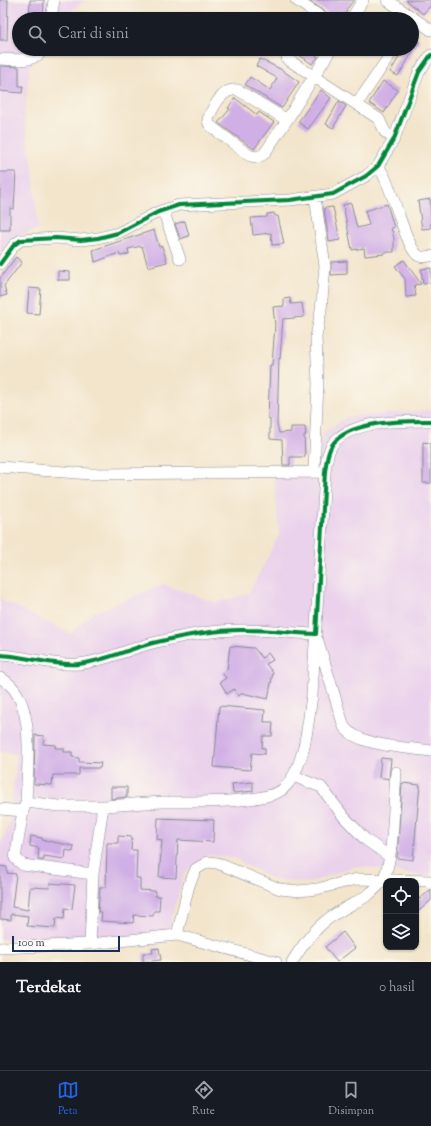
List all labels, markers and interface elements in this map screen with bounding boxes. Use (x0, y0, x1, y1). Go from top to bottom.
search box (12, 12, 419, 56)
icon: search (26, 23, 48, 45)
text: Cari di sini (58, 24, 129, 45)
map controls (383, 878, 419, 950)
button: locate (383, 878, 419, 914)
button: layers (383, 914, 419, 950)
scale bar (12, 934, 120, 953)
text: 100 m (18, 935, 45, 951)
text: Terdekat (16, 976, 81, 1000)
text: 0 hasil (379, 979, 415, 997)
tab: Peta (57, 1079, 79, 1119)
tab: Rute (192, 1079, 215, 1119)
tab: Disimpan (328, 1079, 374, 1119)

